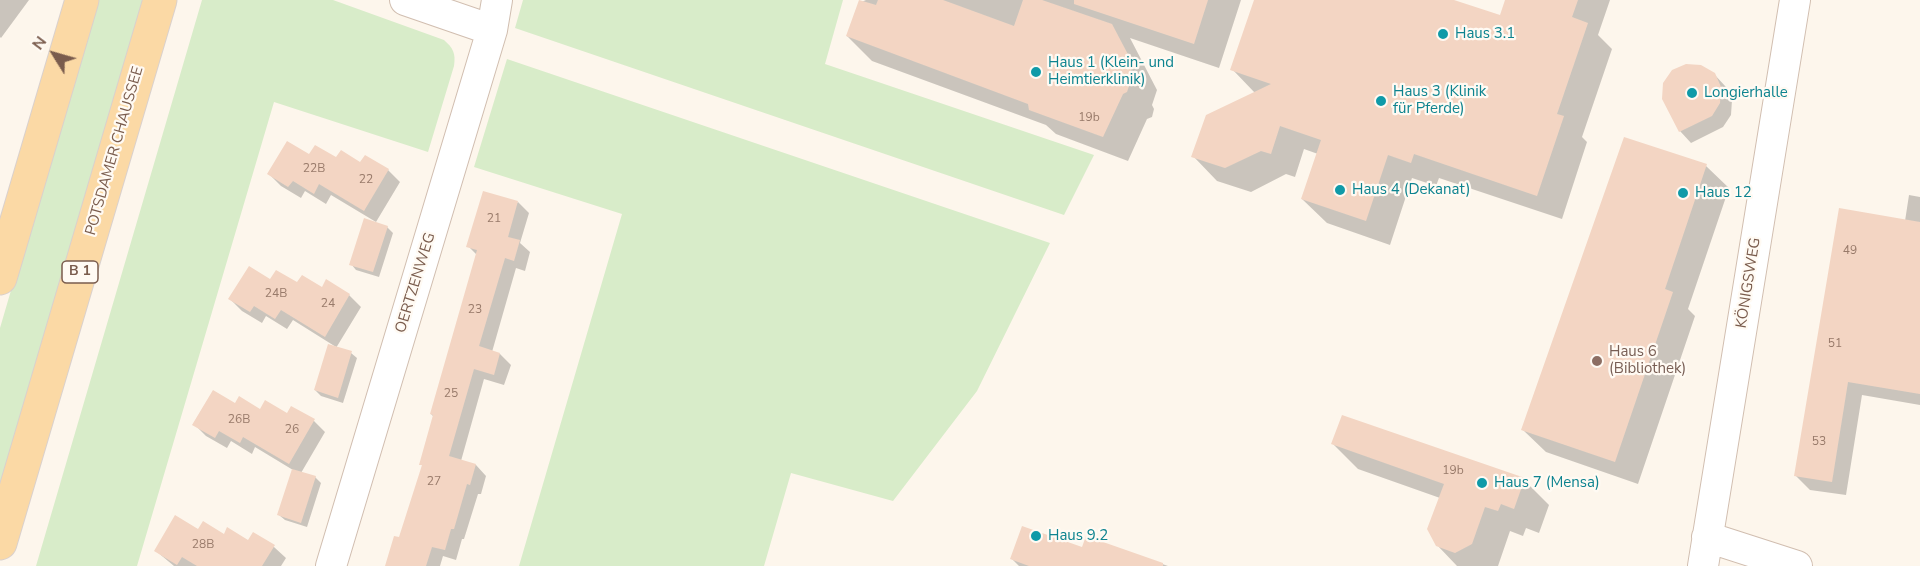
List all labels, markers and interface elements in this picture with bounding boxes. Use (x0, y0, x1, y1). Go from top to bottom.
north arrow (24, 24, 84, 84)
place label: Haus 3.1 (1455, 25, 1515, 43)
marker: Haus 3.1 (1436, 27, 1450, 41)
text: N (27, 32, 52, 55)
place label: Haus 1 (Klein- und Heimtierklinik) (1048, 54, 1174, 89)
street label: POTSDAMER CHAUSSEE (82, 65, 148, 237)
marker: Haus 1 (Klein- und Heimtierklinik) (1029, 65, 1043, 79)
place label: Haus 3 (Klinik für Pferde) (1393, 83, 1486, 118)
place label: Longierhalle (1704, 84, 1788, 102)
marker: Longierhalle (1685, 86, 1699, 100)
marker: Haus 3 (Klinik für Pferde) (1374, 94, 1388, 108)
house number: 19b (1078, 111, 1100, 125)
house number: 22B (303, 162, 325, 176)
house number: 22 (359, 173, 373, 187)
place label: Haus 4 (Dekanat) (1352, 181, 1471, 199)
marker: Haus 4 (Dekanat) (1333, 183, 1347, 197)
place label: Haus 12 (1695, 184, 1752, 202)
marker: Haus 12 (1676, 186, 1690, 200)
house number: 21 (487, 212, 501, 226)
street label: OERTZENWEG (392, 231, 440, 335)
street label: KÖNIGSWEG (1733, 236, 1765, 330)
house number: 49 (1843, 244, 1857, 258)
road number: B 1 (62, 261, 98, 283)
house number: 24B (265, 287, 287, 301)
house number: 24 (321, 297, 335, 311)
house number: 23 (468, 303, 482, 317)
house number: 51 (1828, 337, 1842, 351)
place label: Haus 6 (Bibliothek) (1609, 343, 1686, 378)
marker: Haus 6 (Bibliothek) (1590, 354, 1604, 368)
house number: 25 (444, 387, 458, 401)
house number: 26B (228, 413, 250, 427)
house number: 26 (285, 423, 299, 437)
house number: 53 (1812, 435, 1826, 449)
house number: 19b (1442, 464, 1464, 478)
place label: Haus 7 (Mensa) (1494, 474, 1600, 492)
house number: 27 (427, 475, 441, 489)
marker: Haus 7 (Mensa) (1475, 476, 1489, 490)
place label: Haus 9.2 (1048, 527, 1108, 545)
marker: Haus 9.2 (1029, 529, 1043, 543)
house number: 28B (192, 538, 214, 552)

